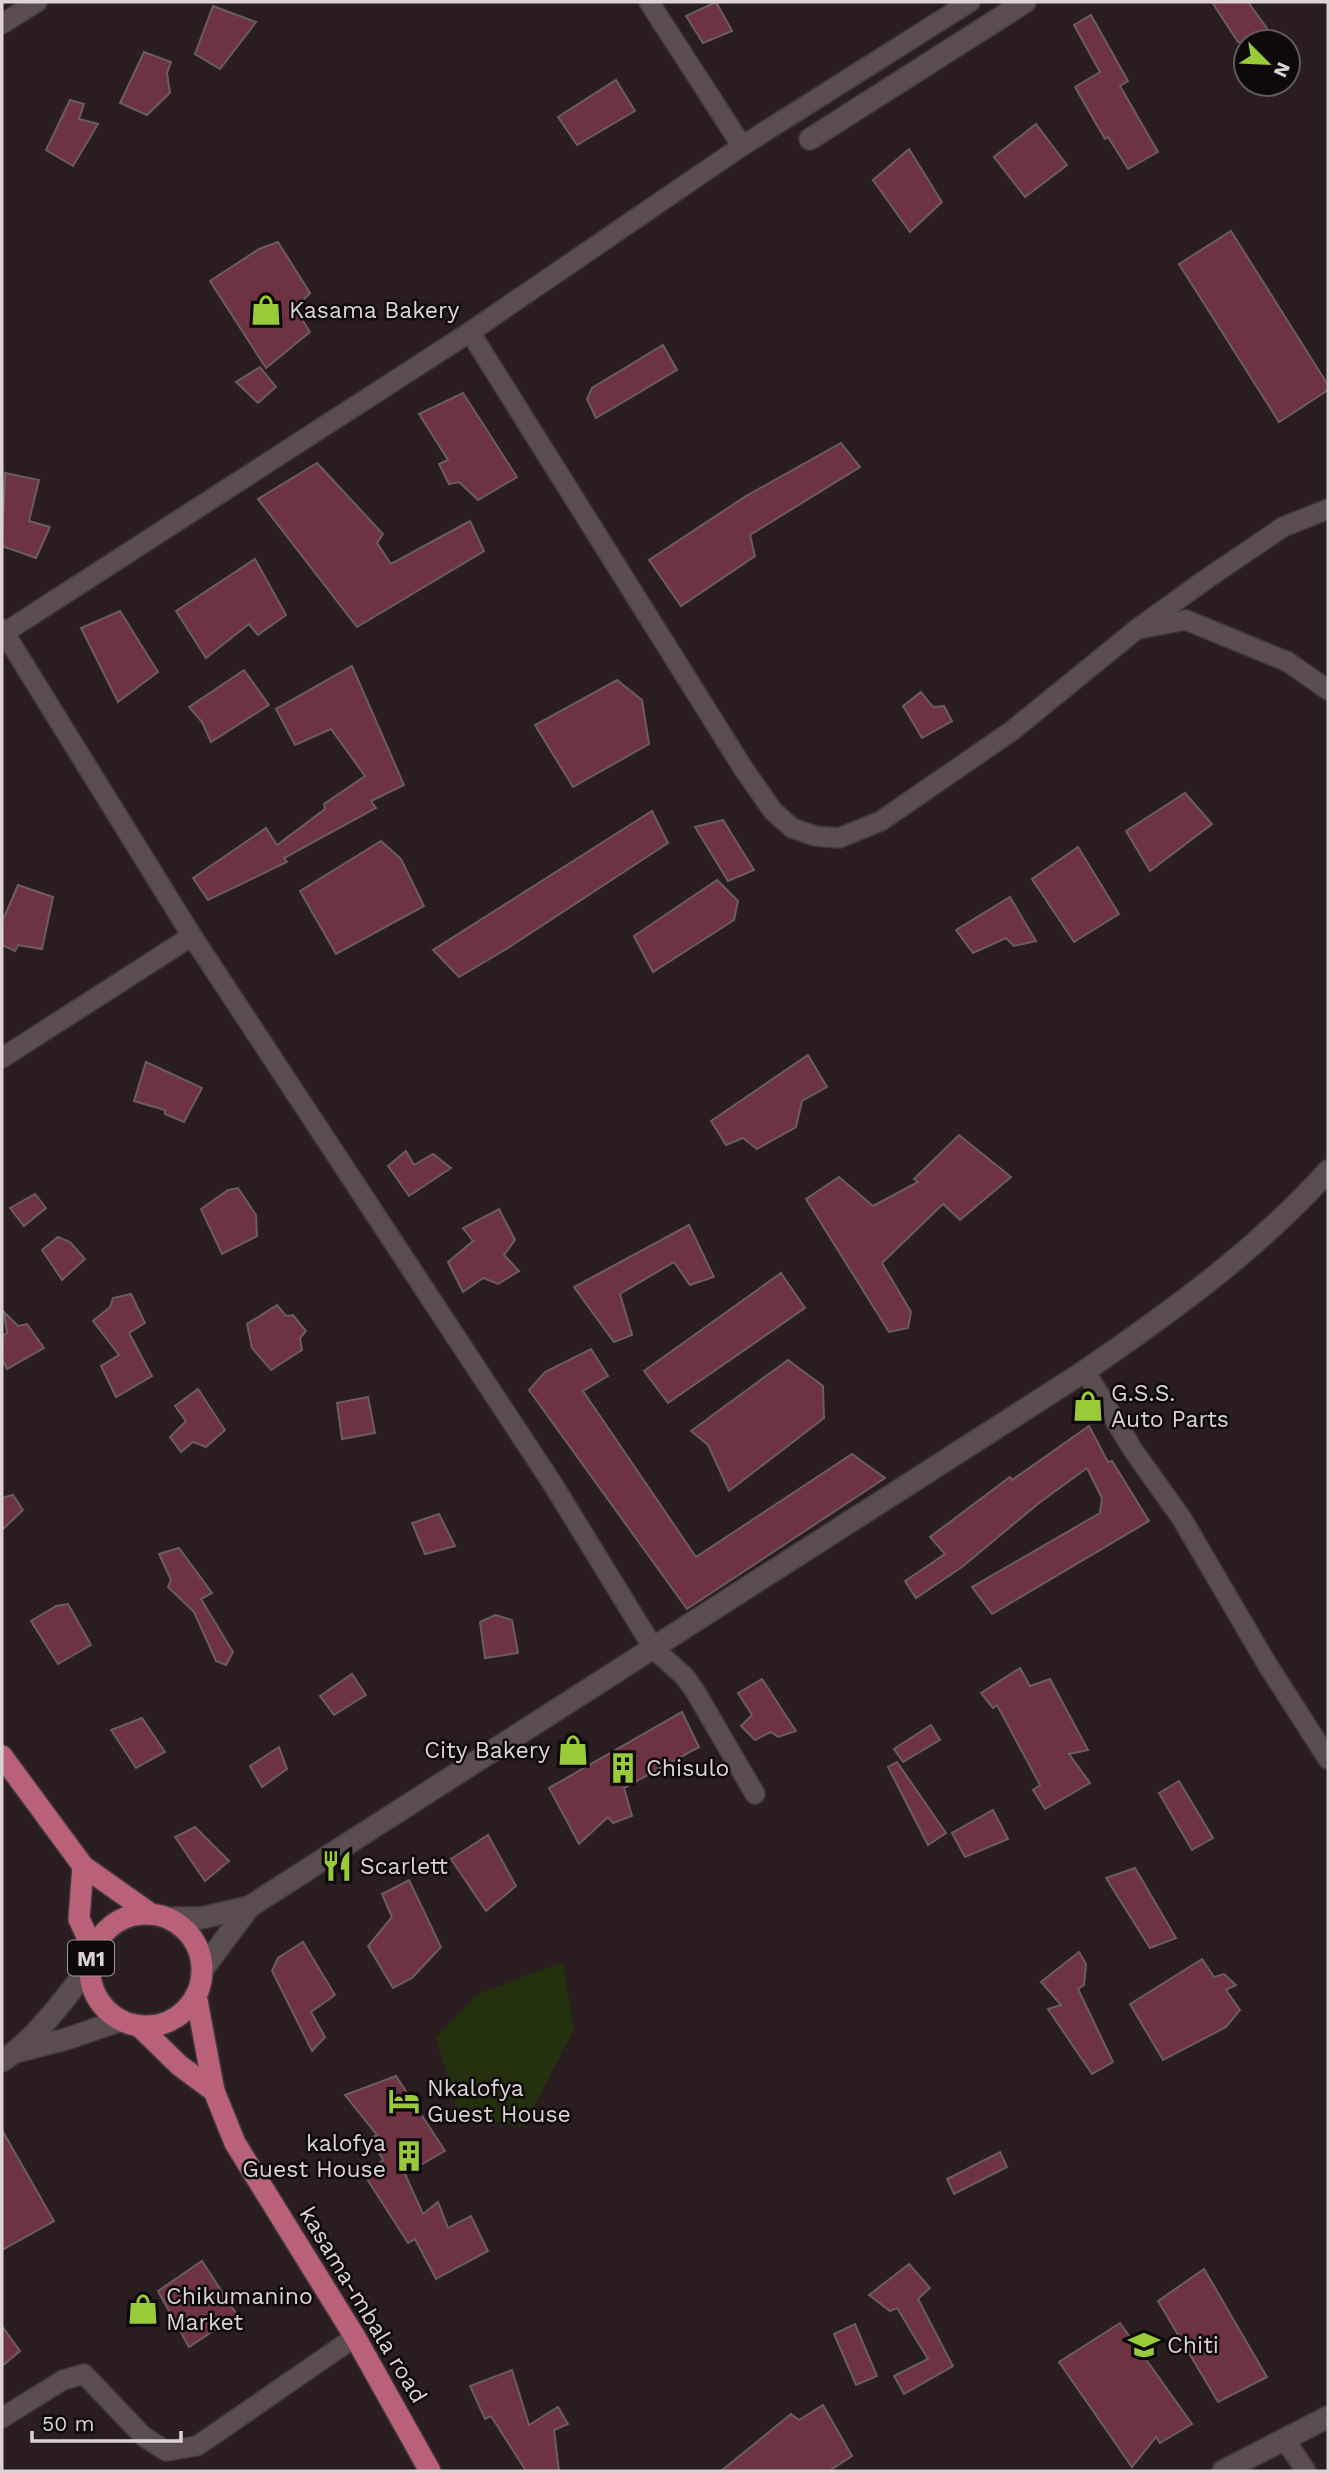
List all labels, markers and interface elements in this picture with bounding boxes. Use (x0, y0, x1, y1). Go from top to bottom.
north arrow (1232, 28, 1302, 98)
text: N (1269, 59, 1295, 81)
shop icon: Kasama Bakery (249, 293, 283, 327)
place label: Kasama Bakery (289, 297, 459, 324)
place label: G.S.S. Auto Parts (1111, 1380, 1229, 1433)
shop icon: G.S.S. Auto Parts (1071, 1389, 1105, 1423)
shop icon: City Bakery (556, 1733, 590, 1767)
place label: City Bakery (424, 1737, 550, 1764)
building icon: Chisulo (606, 1751, 640, 1785)
place label: Chisulo (646, 1755, 729, 1782)
restaurant icon: Scarlett (320, 1849, 354, 1883)
place label: Scarlett (360, 1853, 448, 1880)
road number: M1 (68, 1940, 114, 1976)
place label: Nkalofya Guest House (427, 2075, 571, 2128)
hotel icon: Nkalofya Guest House (387, 2084, 421, 2118)
place label: kalofya Guest House (242, 2130, 386, 2183)
building icon: kalofya Guest House (392, 2139, 426, 2173)
street label: kasama-mbala road (294, 2202, 432, 2408)
place label: Chikumanino Market (166, 2283, 313, 2336)
shop icon: Chikumanino Market (126, 2292, 160, 2326)
school or university icon: Chiti (1127, 2328, 1161, 2362)
place label: Chiti (1167, 2332, 1219, 2359)
scale bar (32, 2400, 180, 2444)
text: 50 m (42, 2411, 94, 2436)

